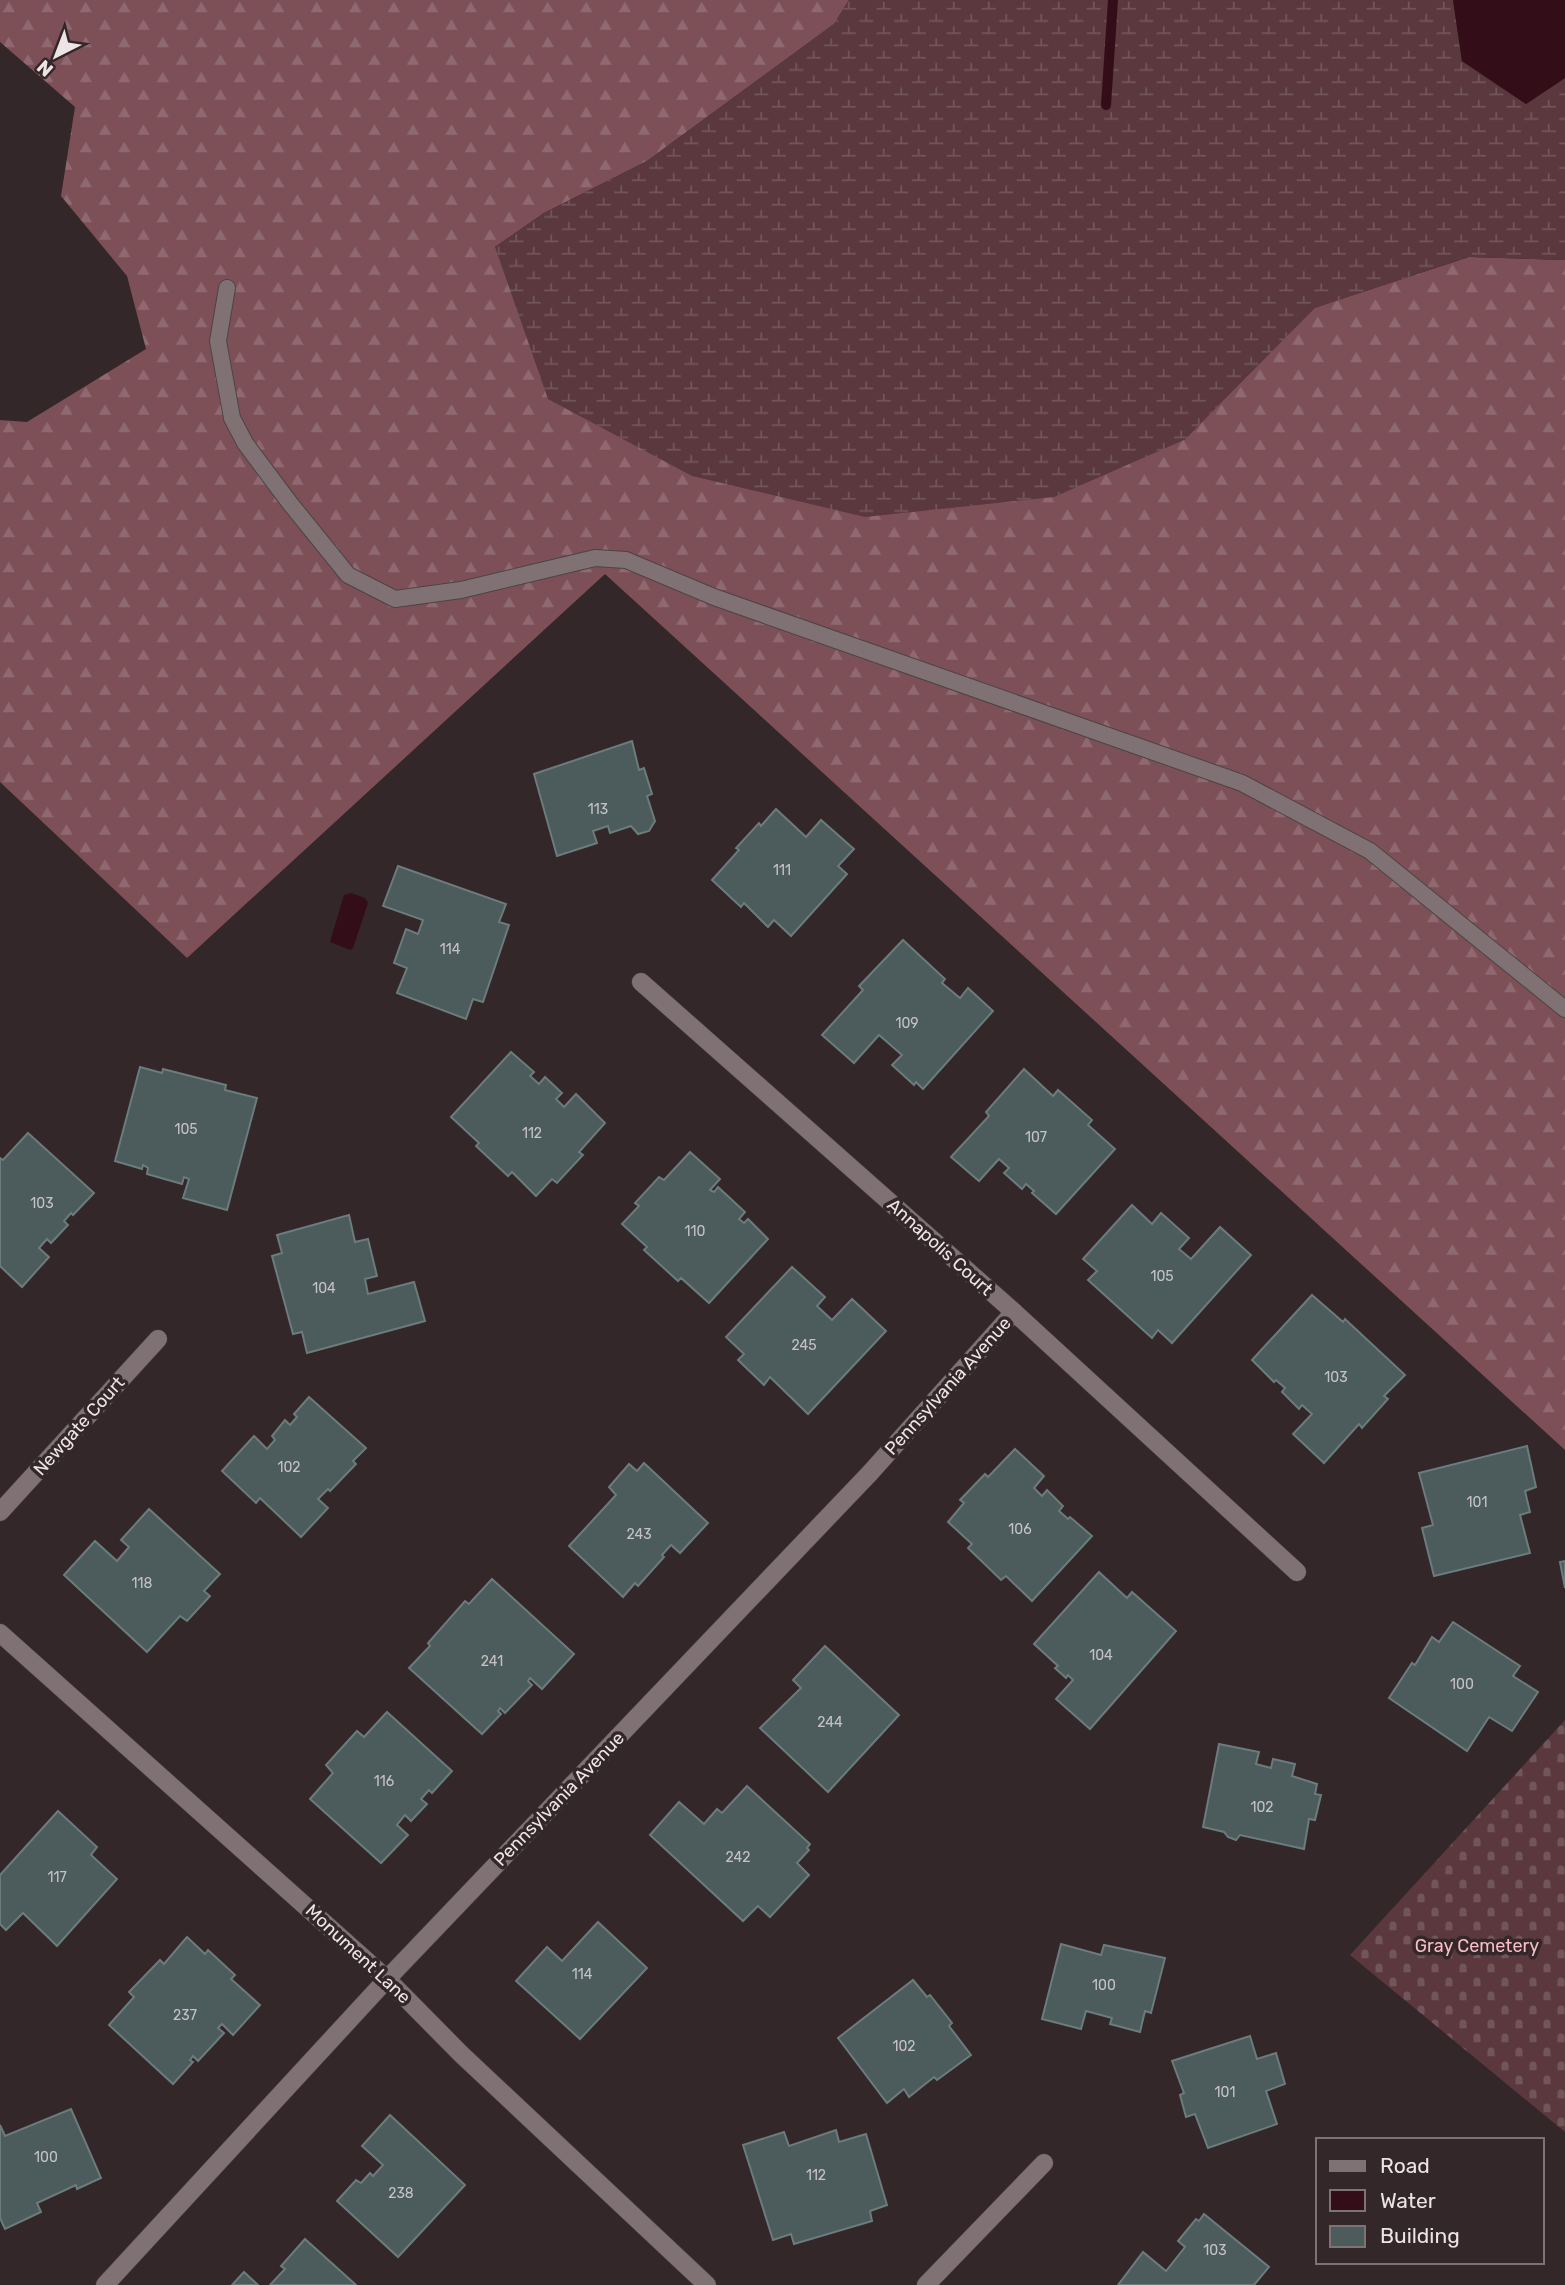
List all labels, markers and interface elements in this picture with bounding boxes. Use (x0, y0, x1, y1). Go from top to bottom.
north arrow (21, 21, 91, 91)
text: N (32, 55, 58, 81)
house number: 113 (588, 801, 608, 818)
house number: 111 (773, 862, 791, 879)
house number: 114 (440, 941, 461, 958)
house number: 109 (895, 1015, 919, 1032)
house number: 105 (174, 1121, 198, 1138)
house number: 112 (522, 1125, 542, 1142)
house number: 107 (1025, 1129, 1047, 1146)
street label: Annapolis Court (883, 1194, 997, 1300)
house number: 103 (30, 1195, 54, 1212)
house number: 110 (685, 1223, 706, 1240)
house number: 105 (1150, 1268, 1174, 1285)
house number: 104 (312, 1280, 336, 1297)
street label: Pennsylvania Avenue (880, 1312, 1016, 1460)
house number: 245 (791, 1337, 817, 1354)
house number: 103 (1324, 1369, 1348, 1386)
street label: Newgate Court (29, 1372, 129, 1480)
house number: 102 (277, 1459, 301, 1476)
house number: 101 (1467, 1494, 1487, 1511)
house number: 106 (1008, 1521, 1032, 1538)
house number: 243 (626, 1526, 652, 1543)
house number: 118 (132, 1575, 153, 1592)
house number: 104 (1089, 1647, 1113, 1664)
house number: 241 (481, 1653, 503, 1670)
house number: 100 (1450, 1676, 1474, 1693)
house number: 244 (817, 1714, 843, 1731)
street label: Pennsylvania Avenue (489, 1727, 629, 1871)
house number: 116 (374, 1773, 394, 1790)
house number: 102 (1250, 1799, 1274, 1816)
house number: 242 (726, 1849, 751, 1866)
house number: 117 (47, 1869, 67, 1886)
street label: Monument Lane (301, 1900, 415, 2008)
park label: Gray Cemetery (1415, 1935, 1539, 1957)
house number: 114 (572, 1966, 593, 1983)
house number: 100 (1092, 1977, 1116, 1994)
house number: 237 (173, 2007, 197, 2024)
house number: 102 (892, 2038, 916, 2055)
house number: 101 (1215, 2084, 1235, 2101)
legend (1316, 2138, 1544, 2264)
house number: 100 (34, 2149, 58, 2166)
text: Road (1380, 2153, 1430, 2178)
house number: 112 (806, 2167, 826, 2184)
house number: 238 (388, 2185, 414, 2202)
text: Water (1380, 2188, 1436, 2213)
text: Building (1380, 2223, 1460, 2248)
house number: 103 (1203, 2242, 1227, 2259)

